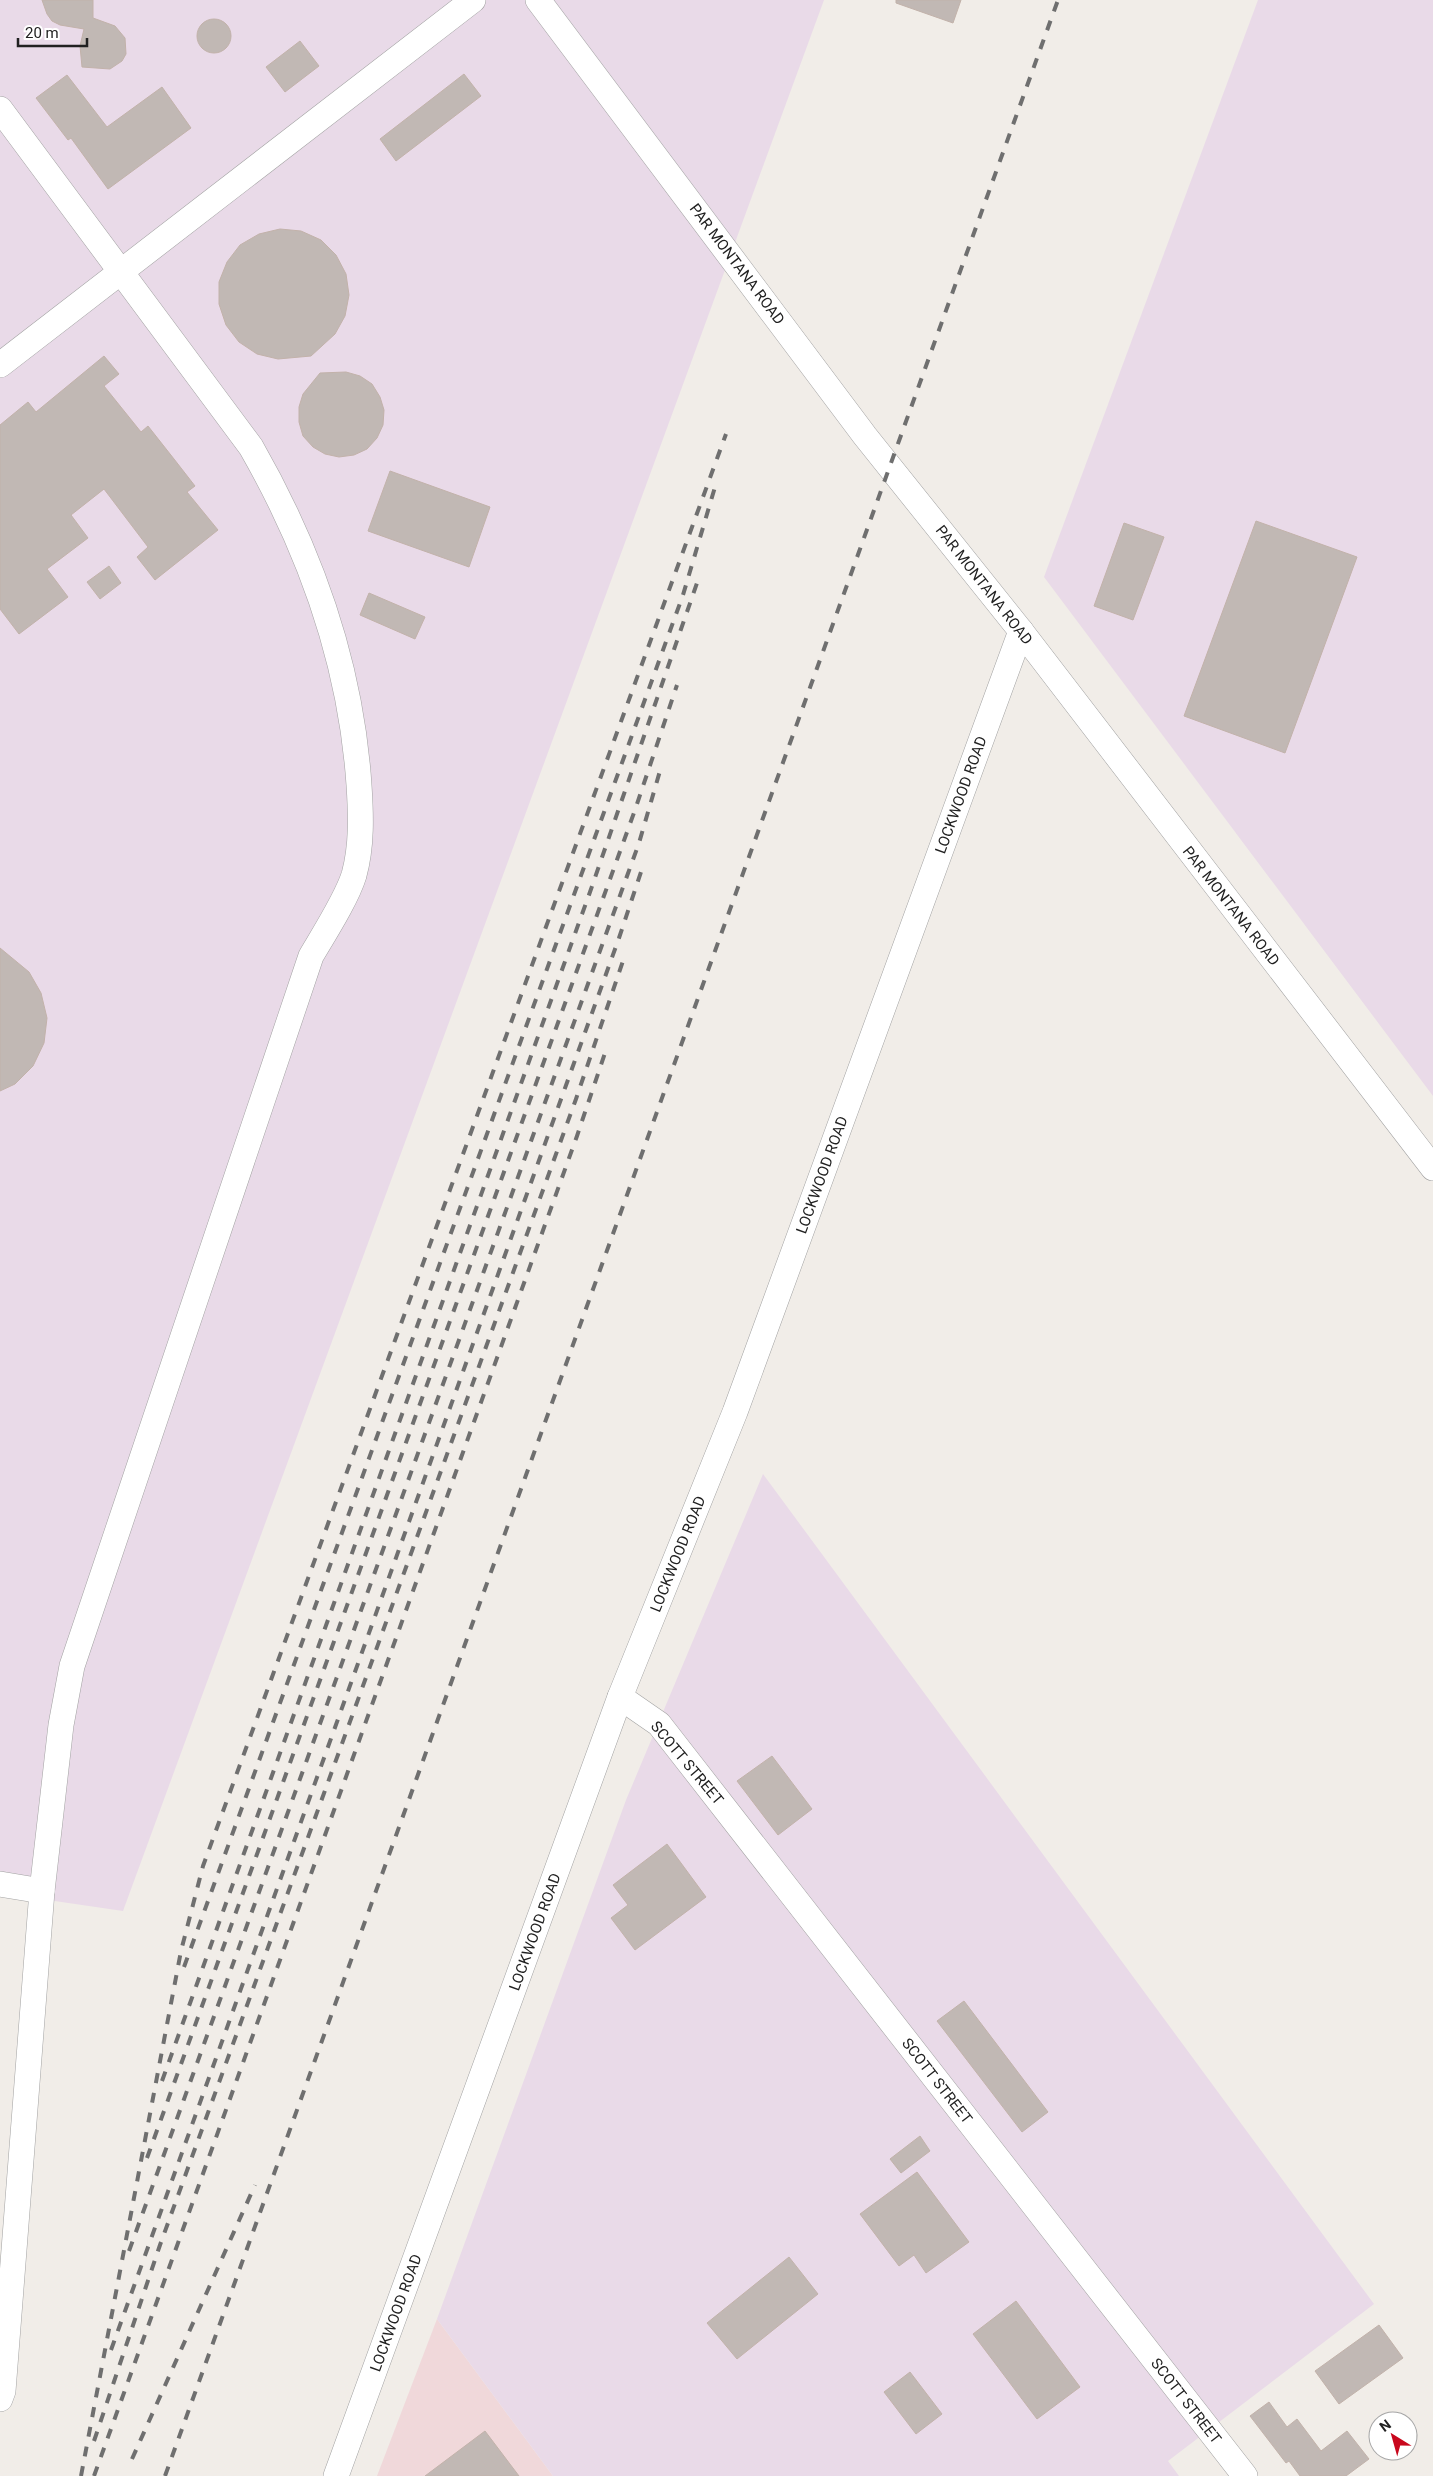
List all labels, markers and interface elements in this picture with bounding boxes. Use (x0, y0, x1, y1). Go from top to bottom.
scale bar (18, 15, 86, 47)
text: 20 m (25, 24, 59, 42)
street label: PAR MONTANA ROAD (686, 200, 788, 328)
street label: PAR MONTANA ROAD (932, 522, 1036, 648)
street label: LOCKWOOD ROAD (931, 734, 991, 856)
street label: PAR MONTANA ROAD (1179, 843, 1283, 969)
street label: LOCKWOOD ROAD (792, 1114, 852, 1236)
street label: LOCKWOOD ROAD (646, 1493, 710, 1615)
street label: SCOTT STREET (647, 1718, 727, 1808)
street label: LOCKWOOD ROAD (505, 1871, 565, 1993)
street label: SCOTT STREET (898, 2035, 976, 2127)
street label: LOCKWOOD ROAD (366, 2252, 426, 2374)
street label: SCOTT STREET (1147, 2355, 1225, 2447)
north arrow (1368, 2411, 1418, 2461)
text: N (1376, 2416, 1394, 2435)

